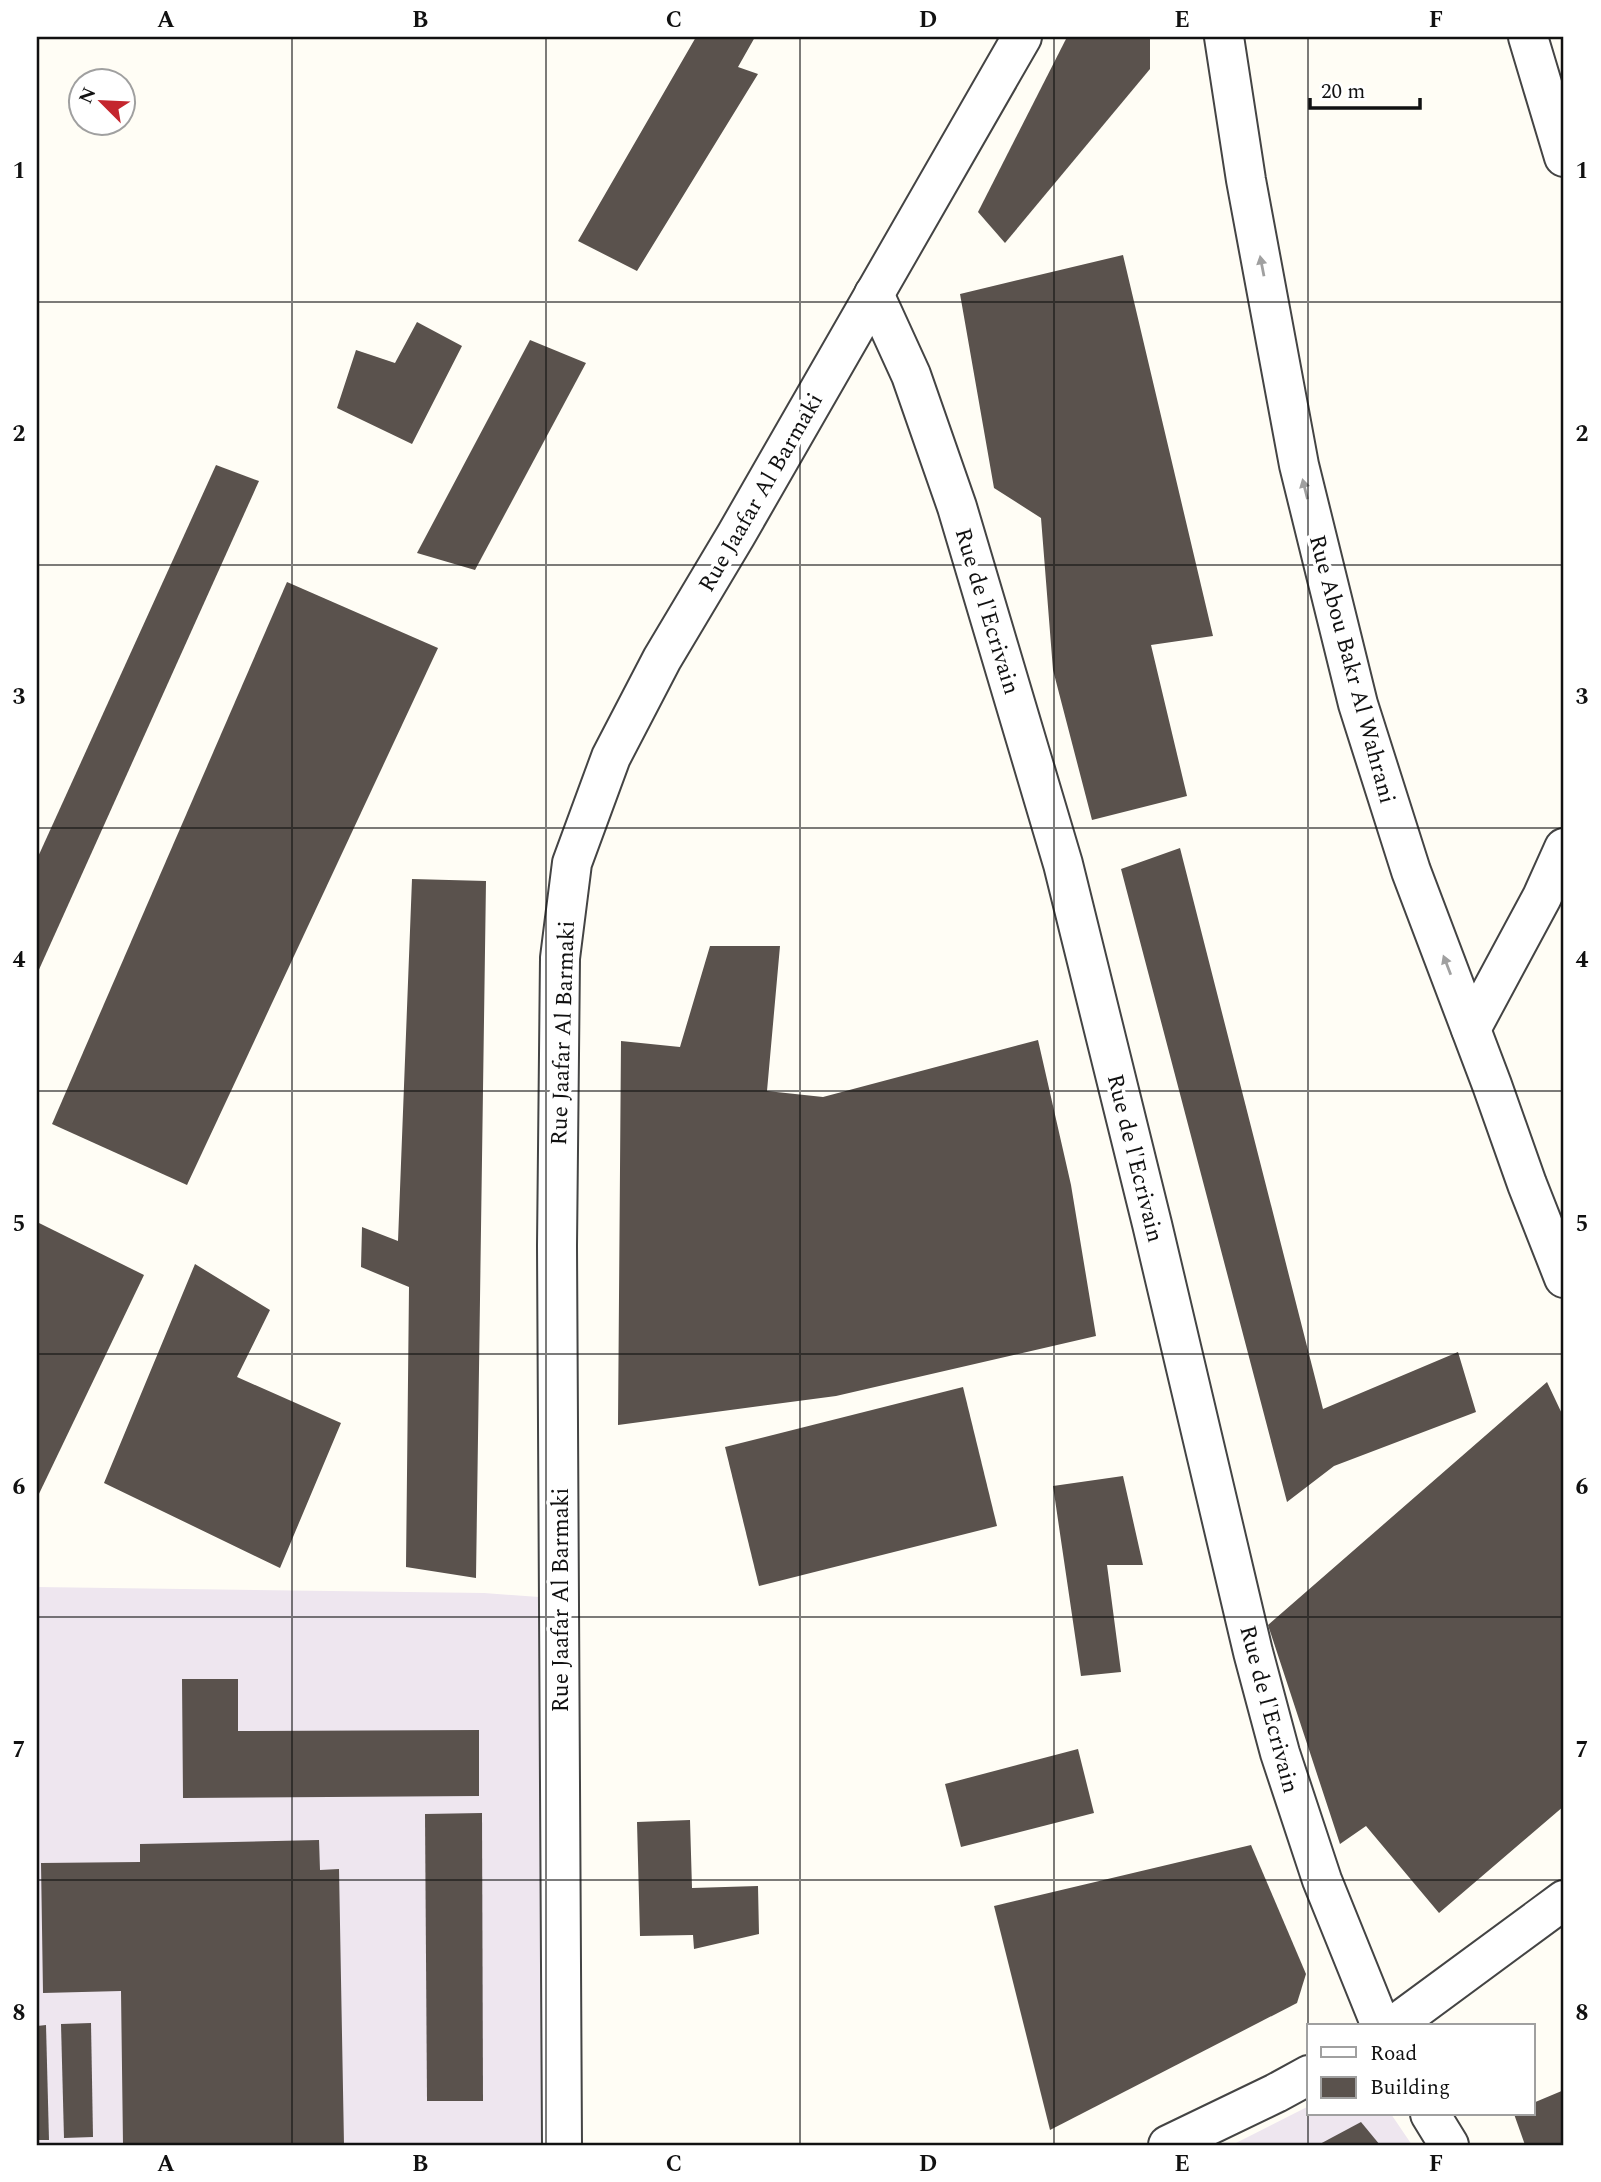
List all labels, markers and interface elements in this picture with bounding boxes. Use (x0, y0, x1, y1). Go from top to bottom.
text: A (157, 3, 175, 38)
text: B (412, 3, 428, 38)
text: C (666, 3, 682, 38)
text: D (919, 3, 937, 38)
text: E (1174, 3, 1190, 38)
text: F (1429, 3, 1443, 38)
north arrow (66, 66, 136, 136)
scale bar (1310, 66, 1421, 110)
text: 20 m (1321, 76, 1365, 108)
text: N (71, 83, 104, 109)
text: 1 (13, 154, 25, 189)
text: 1 (1576, 154, 1588, 189)
one-way arrow (1257, 255, 1268, 277)
street label: Rue Jaafar Al Barmaki (690, 387, 833, 599)
text: 2 (13, 417, 26, 452)
text: 2 (1576, 417, 1589, 452)
one-way arrow (1300, 478, 1311, 500)
street label: Rue de l'Ecrivain (945, 524, 1029, 699)
street label: Rue Abou Bakr Al Wahrani (1299, 531, 1404, 808)
text: 3 (13, 680, 26, 715)
text: 3 (1576, 680, 1589, 715)
street label: Rue Jaafar Al Barmaki (542, 920, 585, 1146)
text: 4 (13, 943, 26, 978)
text: 4 (1576, 943, 1589, 978)
one-way arrow (1441, 955, 1452, 976)
street label: Rue de l'Ecrivain (1097, 1070, 1172, 1246)
text: 5 (13, 1207, 25, 1242)
text: 5 (1576, 1207, 1588, 1242)
text: 6 (13, 1470, 26, 1505)
text: 6 (1576, 1470, 1589, 1505)
street label: Rue Jaafar Al Barmaki (544, 1488, 579, 1712)
street label: Rue de l'Ecrivain (1229, 1622, 1308, 1797)
text: 7 (13, 1733, 25, 1768)
text: 7 (1576, 1733, 1588, 1768)
text: 8 (13, 1996, 25, 2031)
text: 8 (1576, 1996, 1588, 2031)
legend (1307, 2024, 1534, 2116)
text: Road (1370, 2038, 1417, 2070)
text: Building (1370, 2072, 1450, 2104)
text: A (157, 2147, 175, 2182)
text: B (412, 2147, 428, 2182)
text: C (666, 2147, 682, 2182)
text: D (919, 2147, 937, 2182)
text: E (1174, 2147, 1190, 2182)
text: F (1429, 2147, 1443, 2182)

